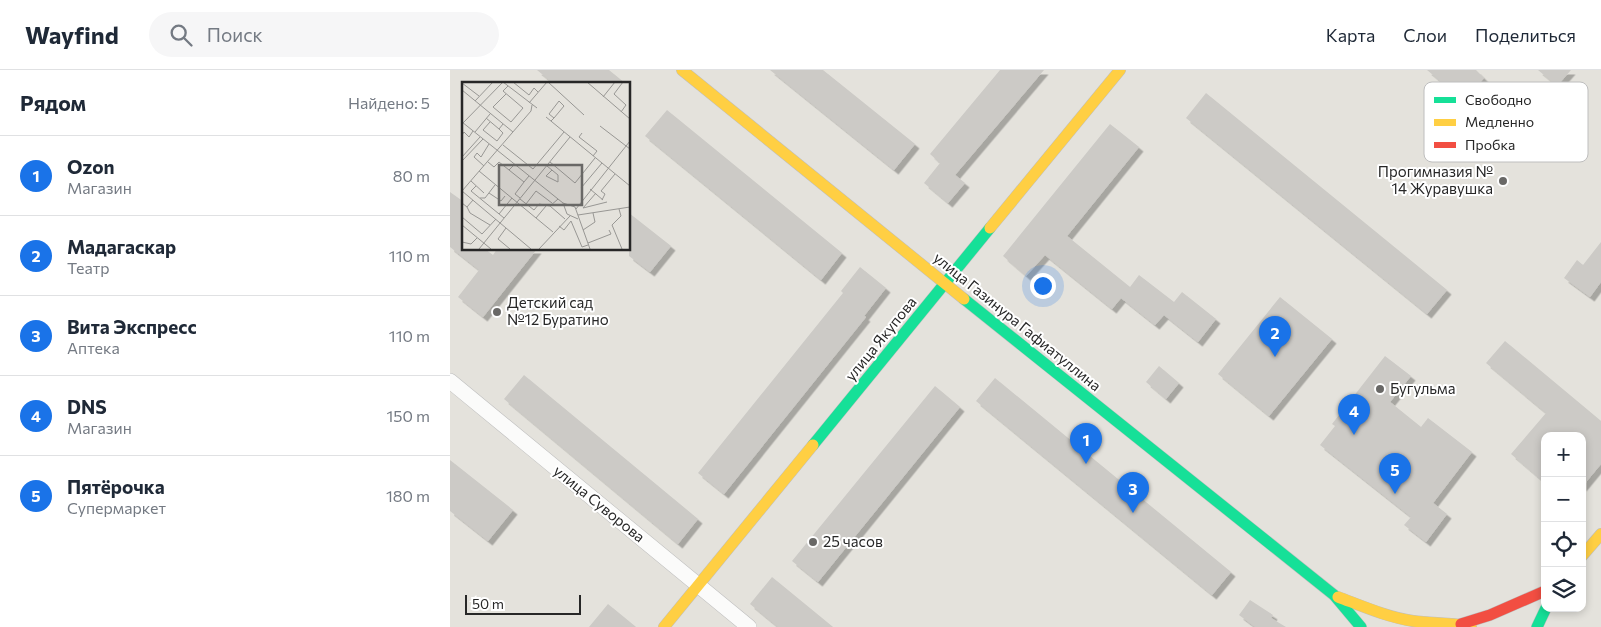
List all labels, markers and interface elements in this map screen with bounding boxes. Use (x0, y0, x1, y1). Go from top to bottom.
search box (149, 12, 499, 57)
text: Wayfind (25, 20, 119, 49)
icon: search (167, 21, 195, 49)
text: Поиск (207, 23, 263, 46)
text: Карта (1326, 24, 1375, 46)
text: Слои (1403, 24, 1447, 46)
text: Поделиться (1475, 24, 1576, 46)
inset map (462, 82, 630, 250)
legend (1424, 82, 1588, 162)
text: Рядом (20, 90, 86, 115)
text: Свободно (1465, 91, 1532, 108)
text: Найдено: 5 (348, 93, 430, 112)
text: Медленно (1465, 113, 1534, 130)
text: Пробка (1465, 136, 1515, 153)
text: Ozon (67, 155, 115, 178)
place label: Прогимназия № 14 Журавушка (1378, 162, 1493, 197)
text: 1 (32, 166, 40, 185)
text: 80 m (393, 166, 430, 185)
marker: Прогимназия № 14 Журавушка (1497, 175, 1509, 187)
text: Магазин (67, 178, 132, 197)
text: Мадагаскар (67, 235, 176, 258)
text: 2 (31, 246, 41, 265)
text: 110 m (389, 246, 430, 265)
street label: улица Газинура Гафиатуллина (930, 248, 1105, 394)
text: Театр (67, 258, 110, 277)
your location (1030, 273, 1056, 299)
place label: Детский сад №12 Буратино (507, 293, 609, 328)
street label: улица Якупова (841, 293, 920, 384)
marker: Детский сад №12 Буратино (491, 306, 503, 318)
text: Вита Экспресс (67, 315, 197, 338)
pin: 2 (1259, 316, 1291, 357)
text: 3 (31, 326, 41, 345)
text: 110 m (389, 326, 430, 345)
text: Аптека (67, 338, 120, 357)
place label: Бугульма (1390, 379, 1456, 397)
marker: Бугульма (1374, 383, 1386, 395)
pin: 4 (1338, 394, 1370, 435)
text: DNS (67, 395, 107, 418)
text: 4 (31, 406, 41, 425)
text: 150 m (387, 406, 430, 425)
text: Магазин (67, 418, 132, 437)
pin: 1 (1070, 423, 1102, 464)
map controls (1541, 432, 1586, 612)
button: + (1541, 432, 1586, 477)
pin: 5 (1379, 453, 1411, 494)
street label: улица Суворова (550, 461, 649, 545)
pin: 3 (1117, 472, 1149, 513)
text: Пятёрочка (67, 475, 165, 498)
button: − (1541, 477, 1586, 522)
text: 5 (31, 486, 41, 505)
text: 180 m (386, 486, 430, 505)
text: Супермаркет (67, 498, 166, 517)
button: locate (1541, 522, 1586, 567)
place label: 25 часов (823, 532, 883, 550)
marker: 25 часов (807, 536, 819, 548)
button: layers (1541, 567, 1586, 612)
scale bar (465, 592, 581, 615)
text: 50 m (472, 595, 504, 612)

